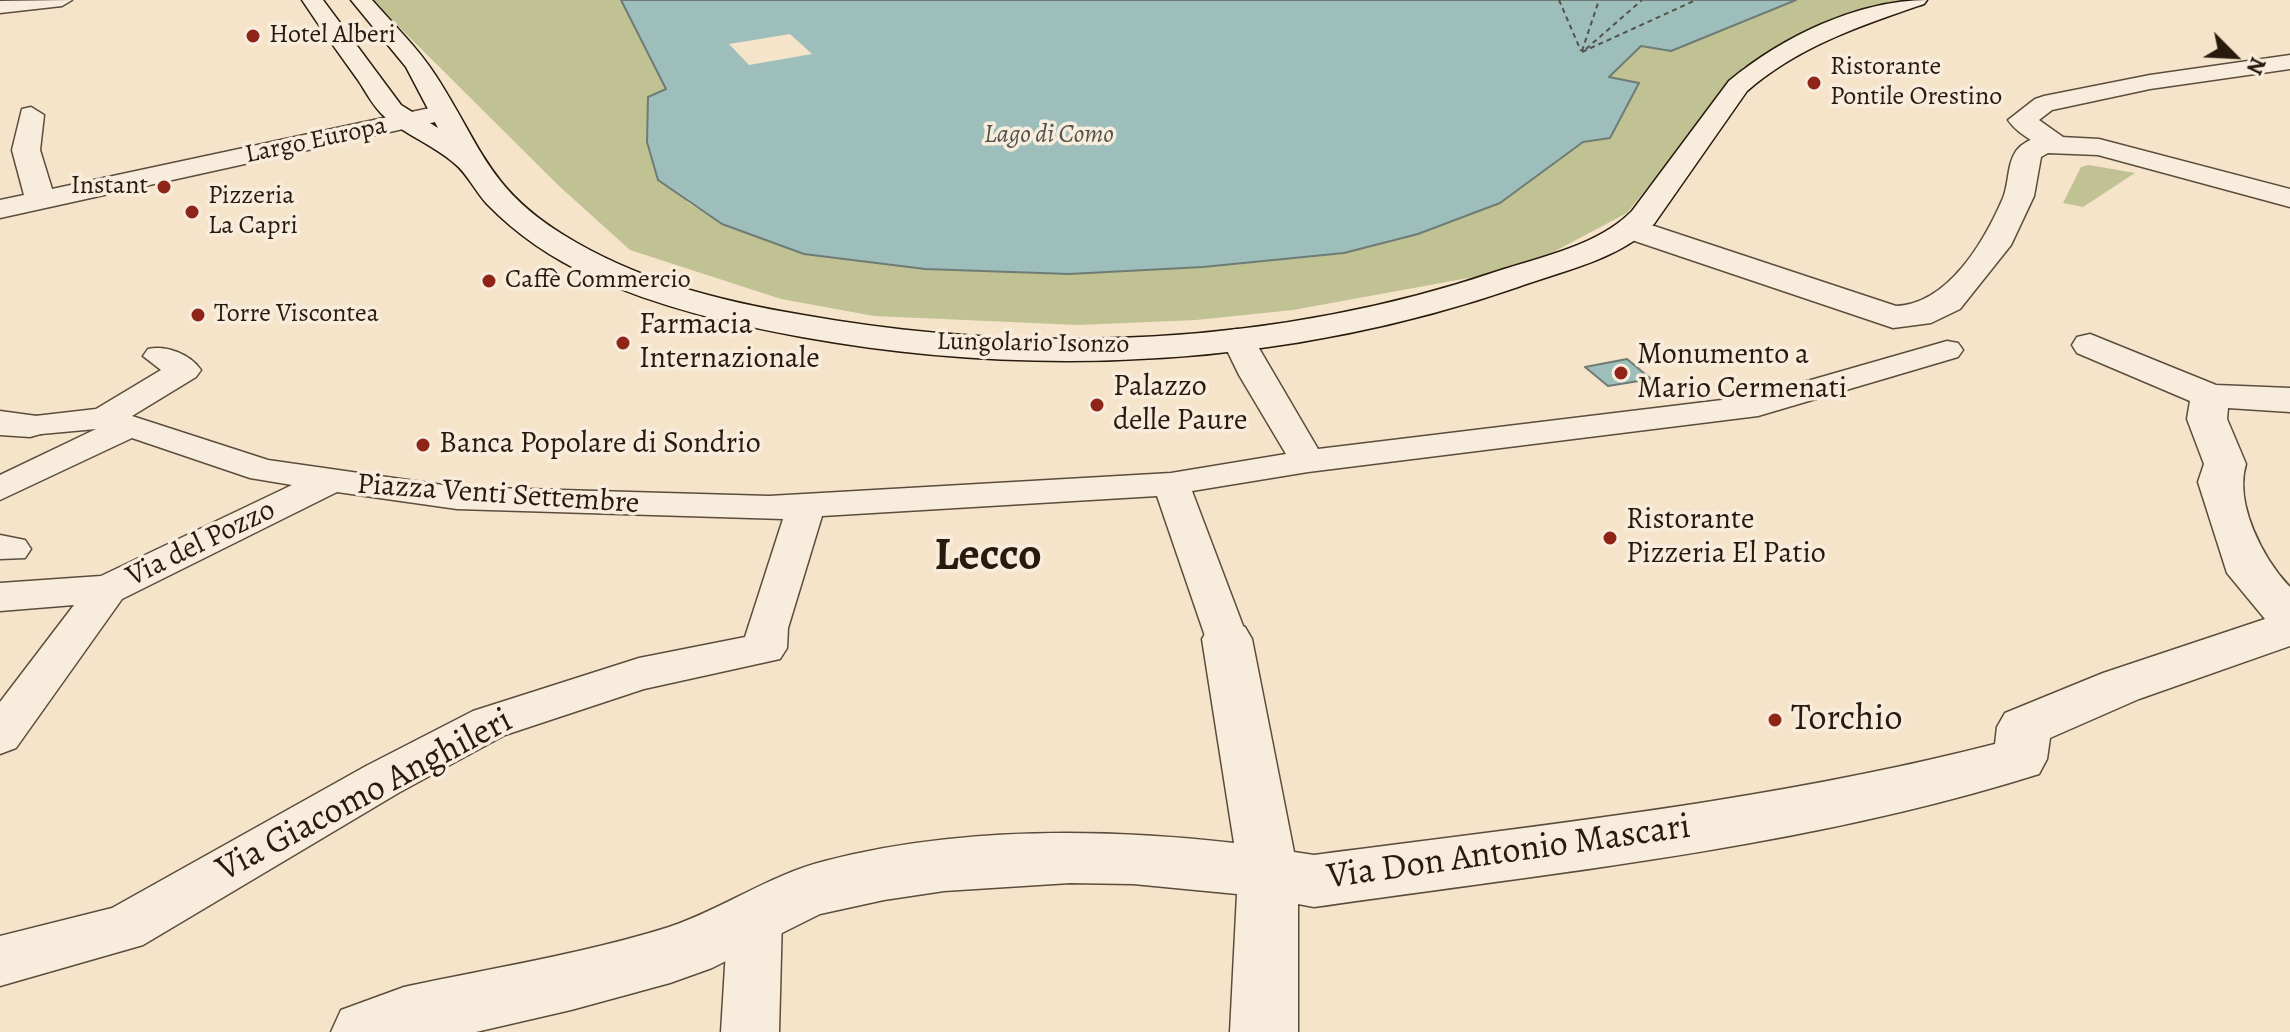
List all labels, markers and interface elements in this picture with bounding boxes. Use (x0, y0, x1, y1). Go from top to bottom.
north arrow (2194, 16, 2274, 96)
place label: Hotel Alberi (269, 20, 396, 52)
marker: Hotel Alberi (244, 27, 262, 45)
place label: Ristorante Pontile Orestino (1830, 52, 2002, 114)
text: N (2239, 52, 2273, 79)
marker: Ristorante Pontile Orestino (1805, 74, 1823, 92)
street label: Largo Europa (242, 111, 390, 171)
water label: Lago di Como (984, 120, 1114, 152)
place label: Instant (71, 171, 148, 203)
marker: Instant (155, 178, 173, 196)
place label: Pizzeria La Capri (208, 181, 298, 242)
marker: Pizzeria La Capri (183, 203, 201, 221)
place label: Caffè Commercio (505, 265, 691, 297)
marker: Caffè Commercio (480, 272, 498, 290)
place label: Torre Viscontea (214, 299, 379, 331)
marker: Torre Viscontea (189, 306, 207, 324)
place label: Farmacia Internazionale (639, 308, 820, 378)
street label: Lungolario Isonzo (936, 327, 1130, 361)
marker: Farmacia Internazionale (614, 334, 632, 352)
place label: Monumento a Mario Cermenati (1637, 338, 1847, 408)
marker: Monumento a Mario Cermenati (1612, 364, 1630, 382)
place label: Palazzo delle Paure (1113, 370, 1247, 440)
marker: Palazzo delle Paure (1088, 396, 1106, 414)
place label: Banca Popolare di Sondrio (439, 427, 761, 463)
marker: Banca Popolare di Sondrio (414, 436, 432, 454)
street label: Piazza Venti Settembre (355, 467, 641, 523)
street label: Via del Pozzo (121, 493, 281, 595)
place label: Ristorante Pizzeria El Patio (1626, 503, 1826, 574)
marker: Ristorante Pizzeria El Patio (1601, 529, 1619, 547)
district label: Lecco (934, 530, 1042, 586)
place label: Torchio (1791, 698, 1902, 742)
street label: Via Giacomo Anghileri (210, 700, 520, 892)
marker: Torchio (1766, 711, 1784, 729)
street label: Via Don Antonio Mascari (1325, 806, 1693, 900)

